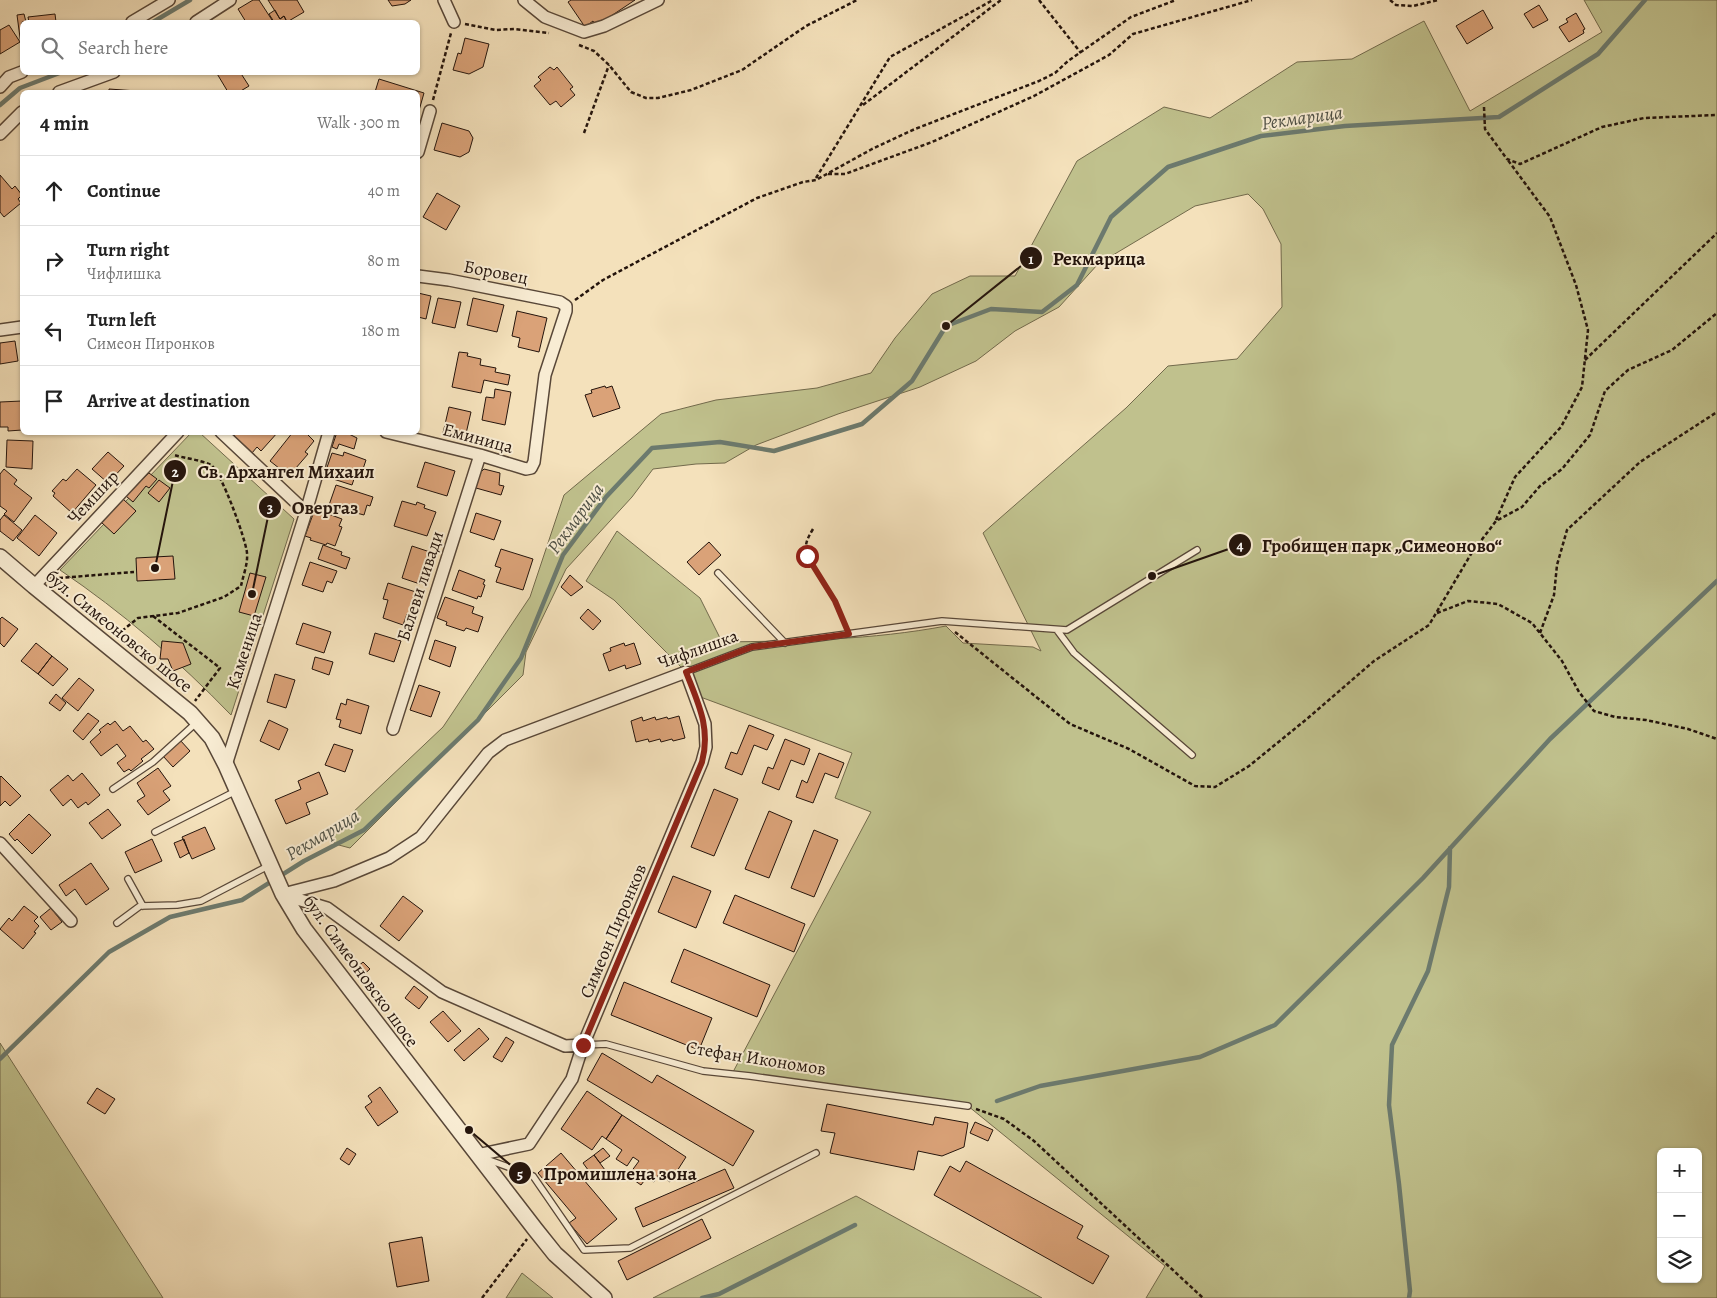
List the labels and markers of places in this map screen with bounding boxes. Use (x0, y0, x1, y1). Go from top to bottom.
callout: Рекмарица (1018, 241, 1156, 275)
callout: Св. Архангел Михаил (162, 454, 385, 488)
callout: Овергаз (257, 490, 369, 524)
callout: Гробищен парк „Симеоново“ (1227, 528, 1513, 562)
callout: Промишлена зона (508, 1156, 706, 1190)

